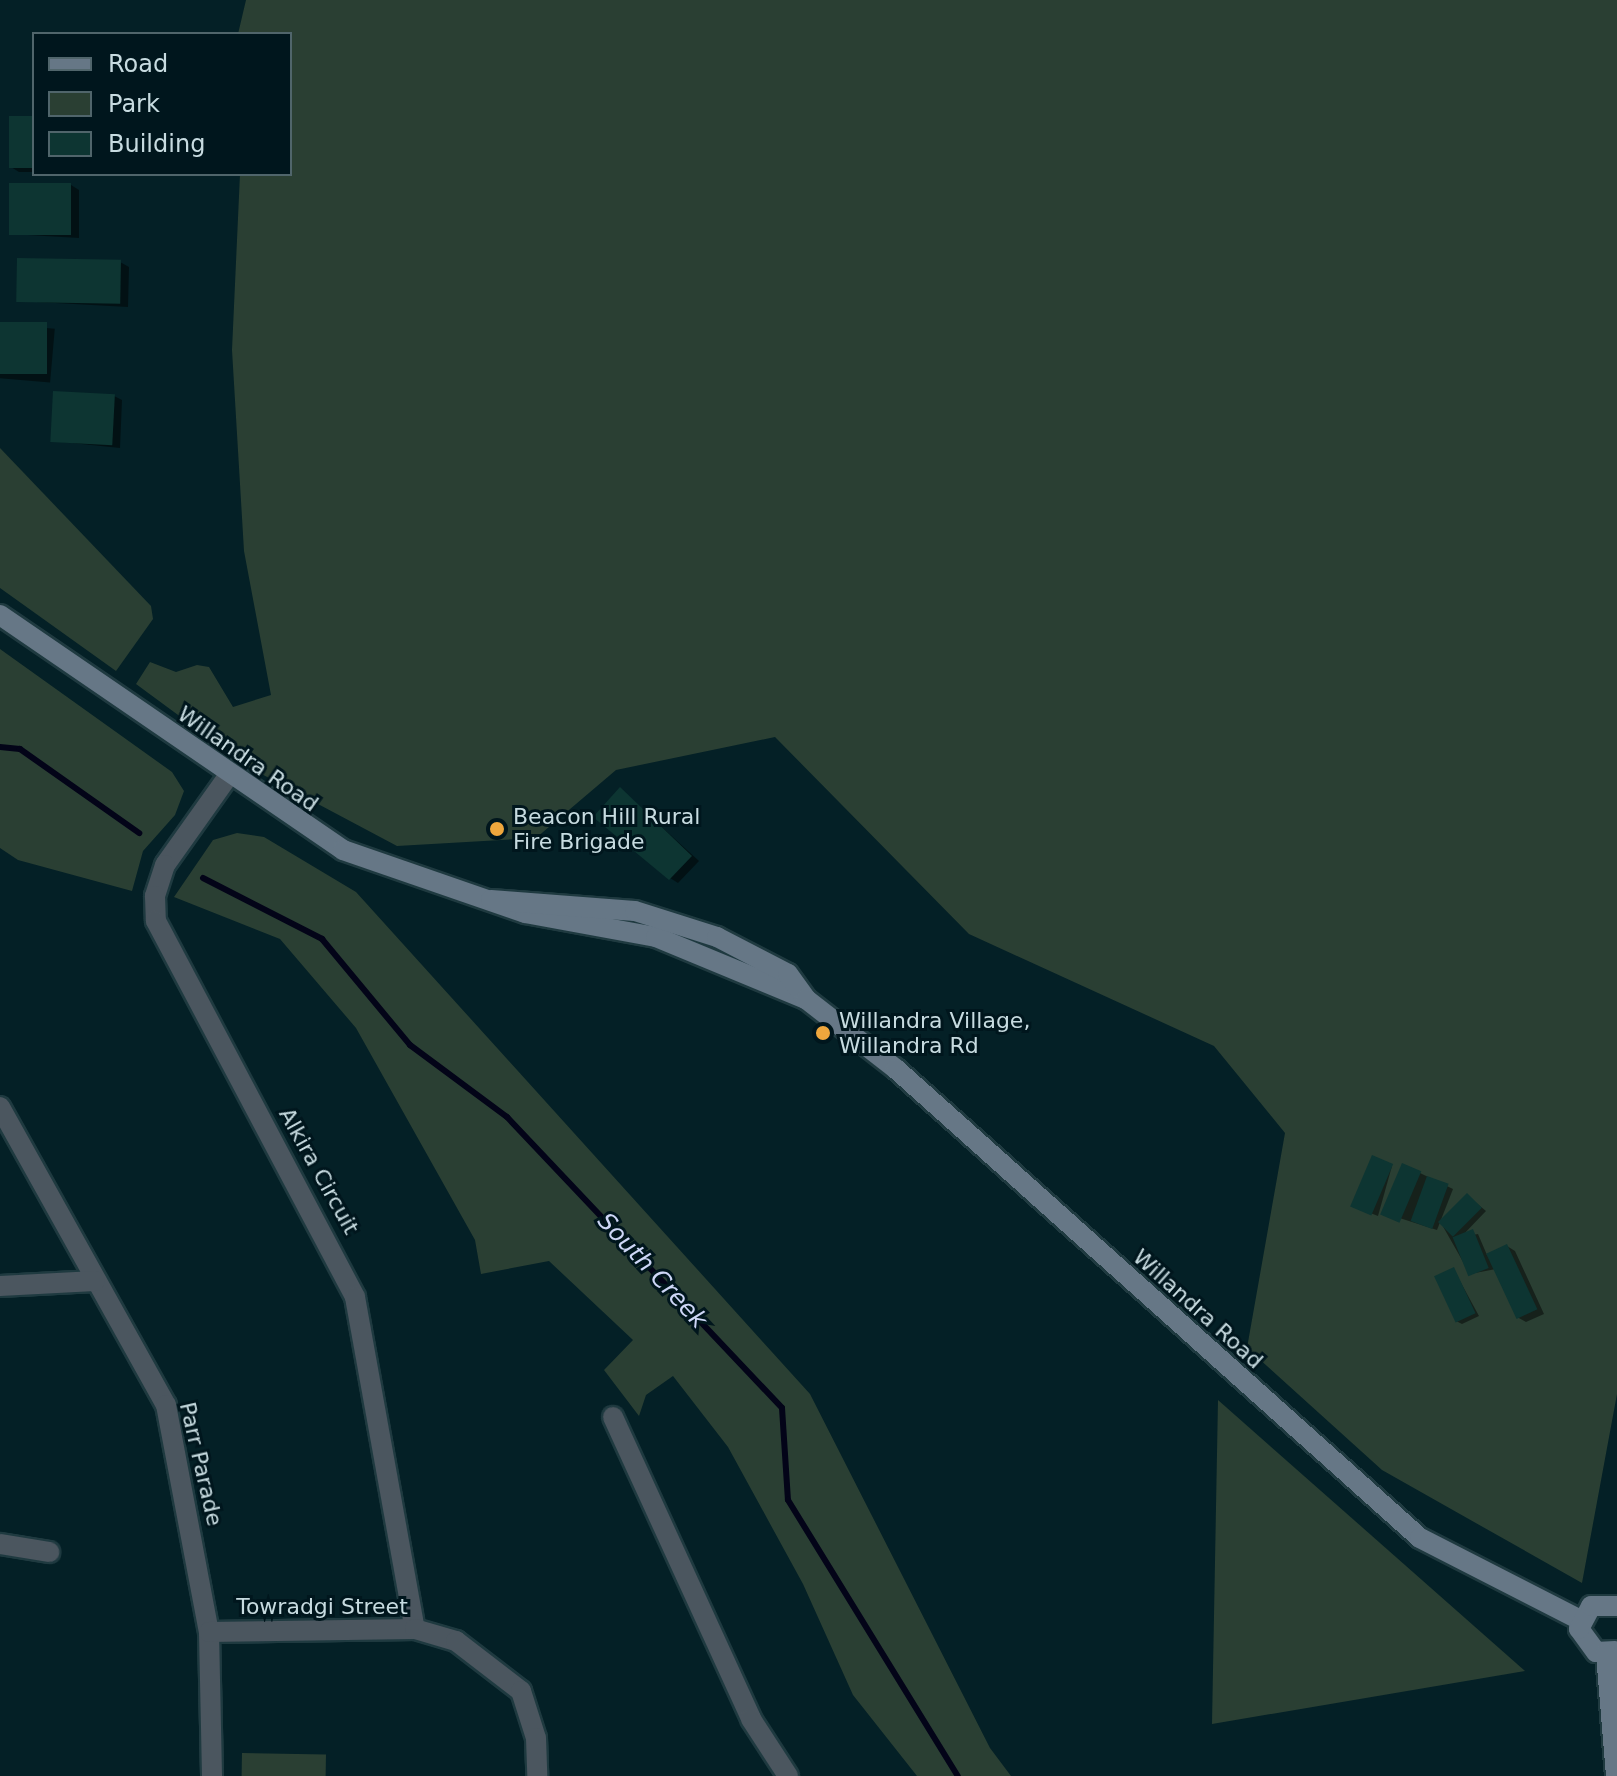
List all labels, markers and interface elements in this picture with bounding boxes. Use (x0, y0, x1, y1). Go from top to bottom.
legend (32, 32, 292, 176)
text: Road (108, 50, 168, 78)
text: Park (108, 90, 160, 118)
text: Building (108, 130, 205, 158)
street label: Willandra Road (173, 701, 323, 817)
place label: Beacon Hill Rural Fire Brigade (513, 803, 700, 854)
marker: Beacon Hill Rural Fire Brigade (488, 820, 506, 838)
place label: Willandra Village, Willandra Rd (839, 1007, 1030, 1058)
marker: Willandra Village, Willandra Rd (814, 1024, 832, 1042)
street label: Alkira Circuit (273, 1103, 365, 1239)
water label: South Creek (591, 1207, 713, 1335)
street label: Willandra Road (1128, 1244, 1268, 1374)
street label: Parr Parade (174, 1400, 228, 1528)
street label: Towradgi Street (236, 1594, 408, 1620)

